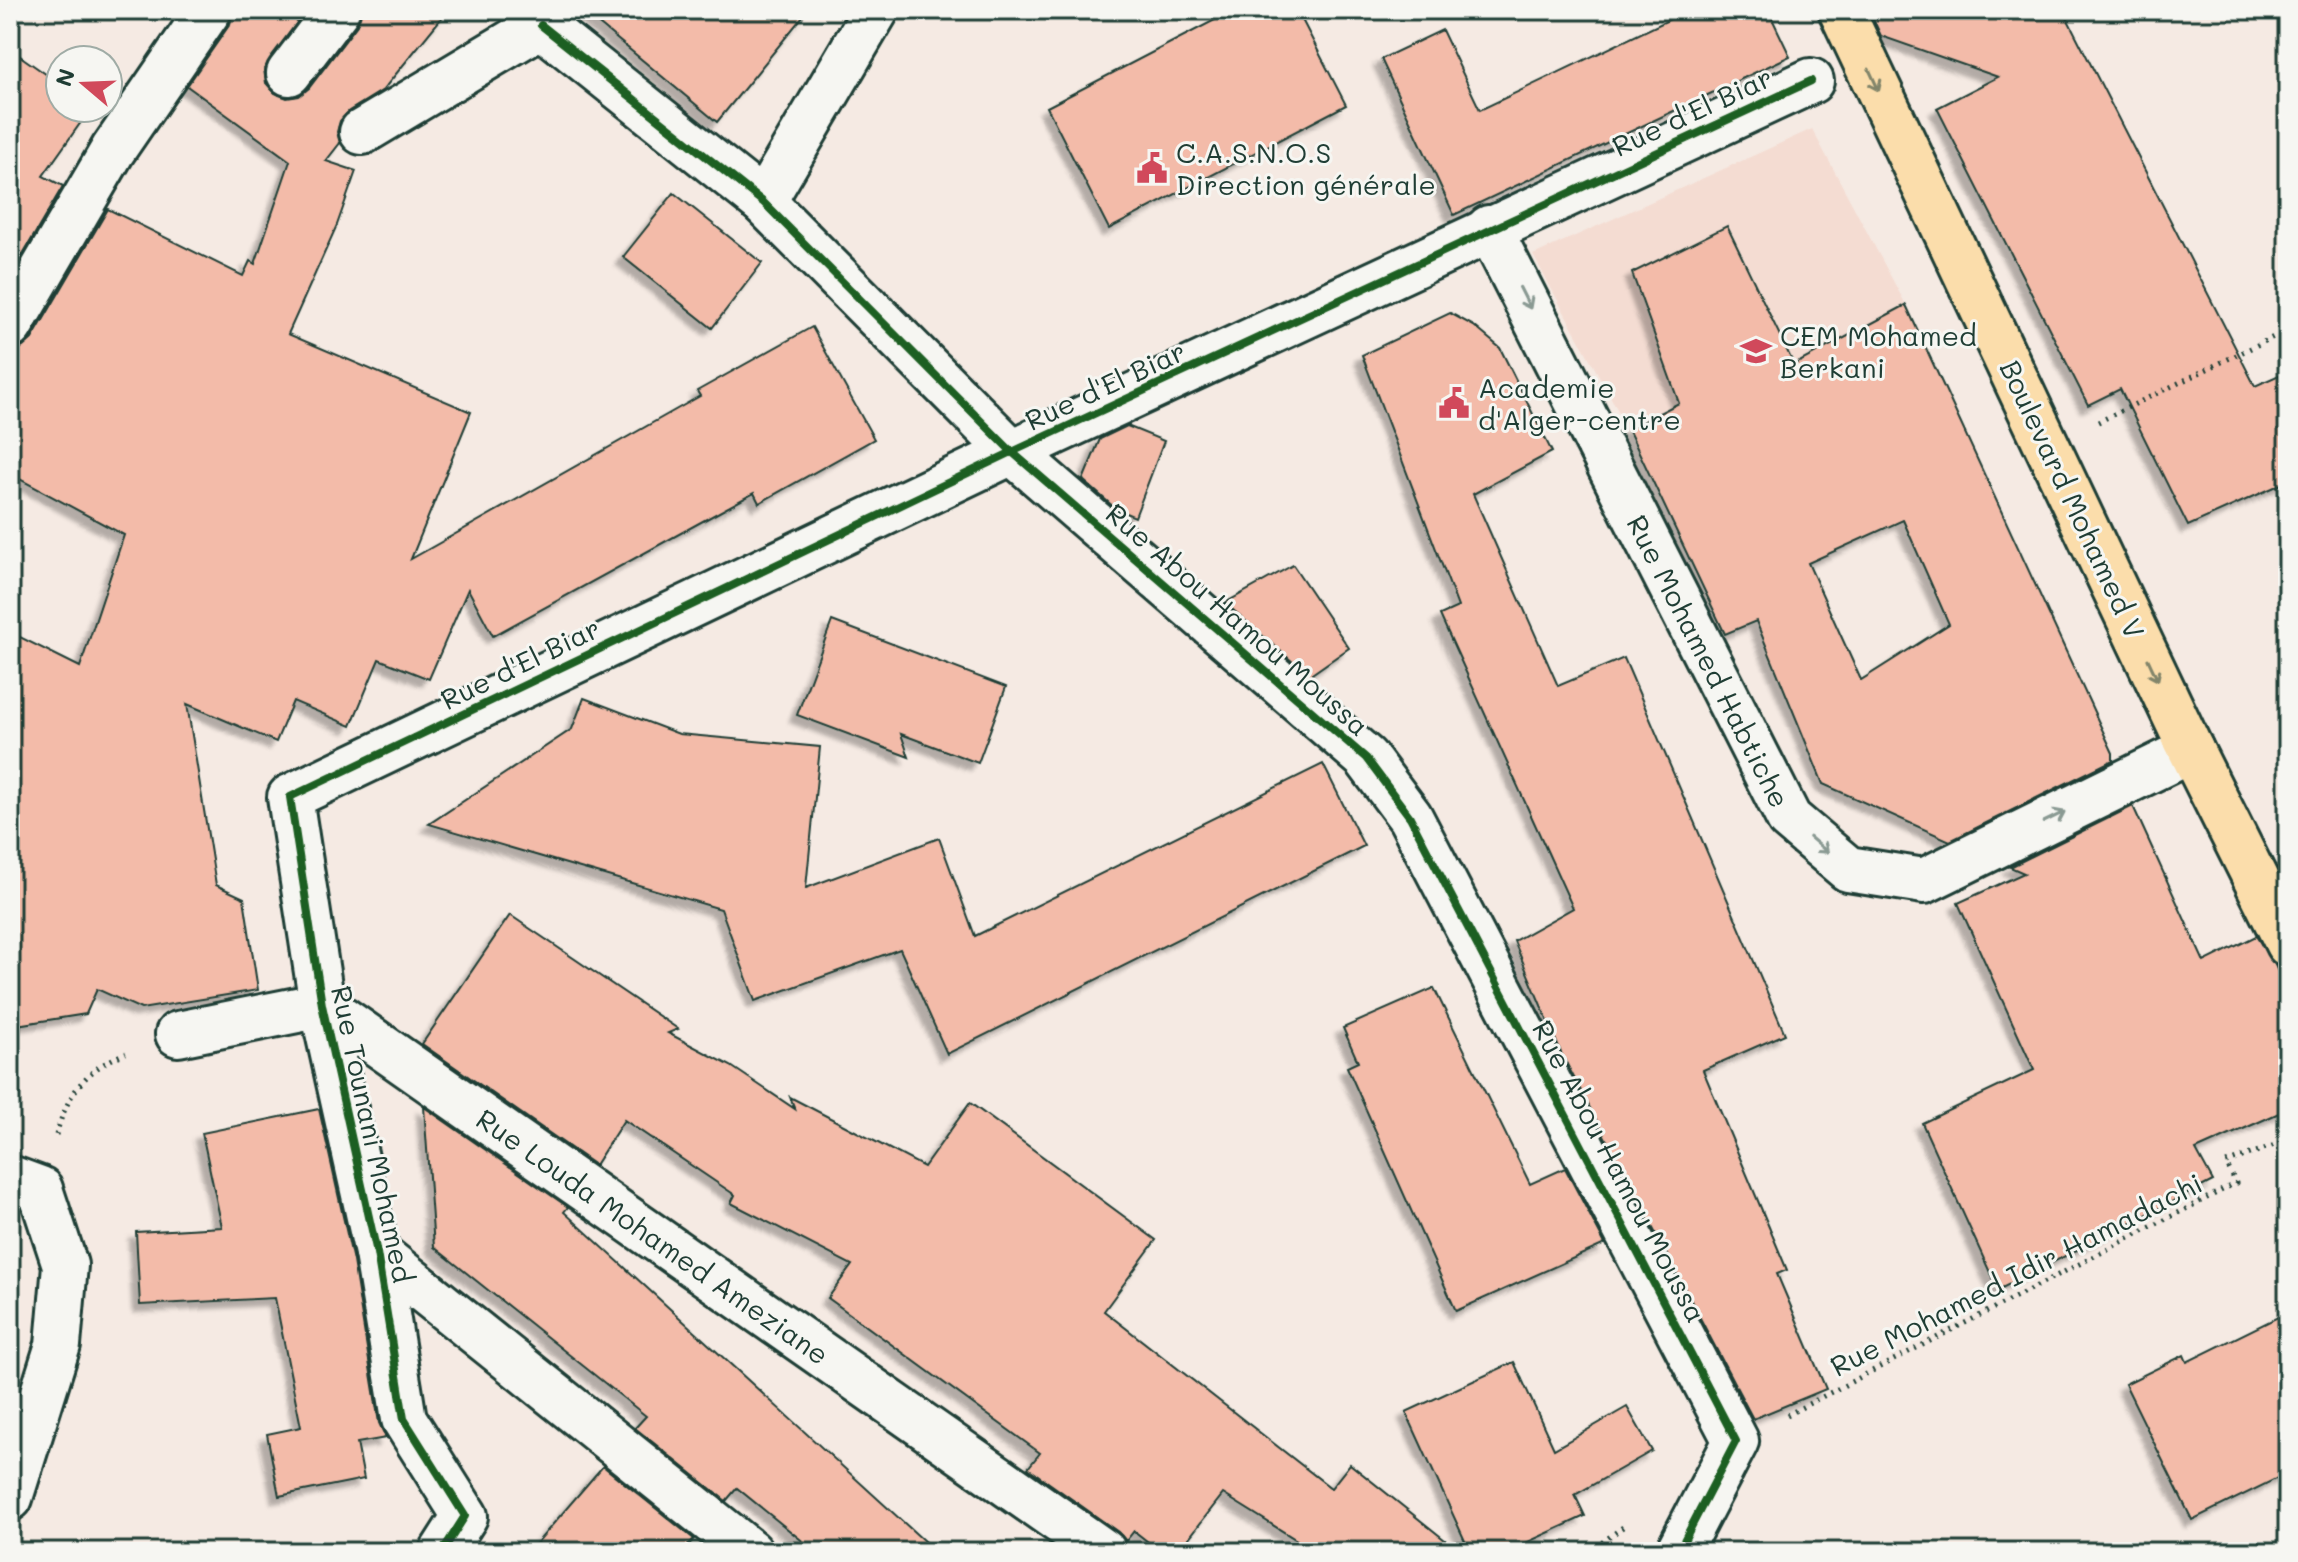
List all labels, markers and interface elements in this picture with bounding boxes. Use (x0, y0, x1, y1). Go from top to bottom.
north arrow (44, 44, 124, 124)
street label: Rue d'El Biar (1606, 58, 1778, 164)
text: N (48, 65, 81, 90)
one-way arrow (1867, 68, 1882, 92)
place label: C.A.S.N.O.S Direction générale (1176, 134, 1436, 202)
public building icon: C.A.S.N.O.S Direction générale (1135, 151, 1169, 185)
one-way arrow (1517, 285, 1533, 309)
place label: CEM Mohamed Berkani (1780, 317, 1977, 385)
street label: Rue d'El Biar (1019, 332, 1191, 438)
school or university icon: CEM Mohamed Berkani (1739, 334, 1773, 368)
street label: Boulevard Mohamed V (1993, 354, 2153, 644)
place label: Academie d'Alger-centre (1478, 369, 1681, 437)
public building icon: Academie d'Alger-centre (1437, 386, 1471, 420)
street label: Rue Abou Hamou Moussa (1099, 495, 1377, 743)
street label: Rue Mohamed Habtiche (1619, 509, 1799, 813)
street label: Rue d'El Biar (434, 609, 606, 717)
one-way arrow (2146, 657, 2161, 681)
one-way arrow (2042, 809, 2066, 824)
one-way arrow (1808, 836, 1829, 854)
street label: Rue Tounani Mohamed (324, 982, 422, 1286)
street label: Rue Abou Hamou Moussa (1525, 1014, 1715, 1328)
street label: Rue Louda Mohamed Ameziane (470, 1100, 836, 1372)
street label: Rue Mohamed Idir Hamadachi (1824, 1164, 2208, 1384)

